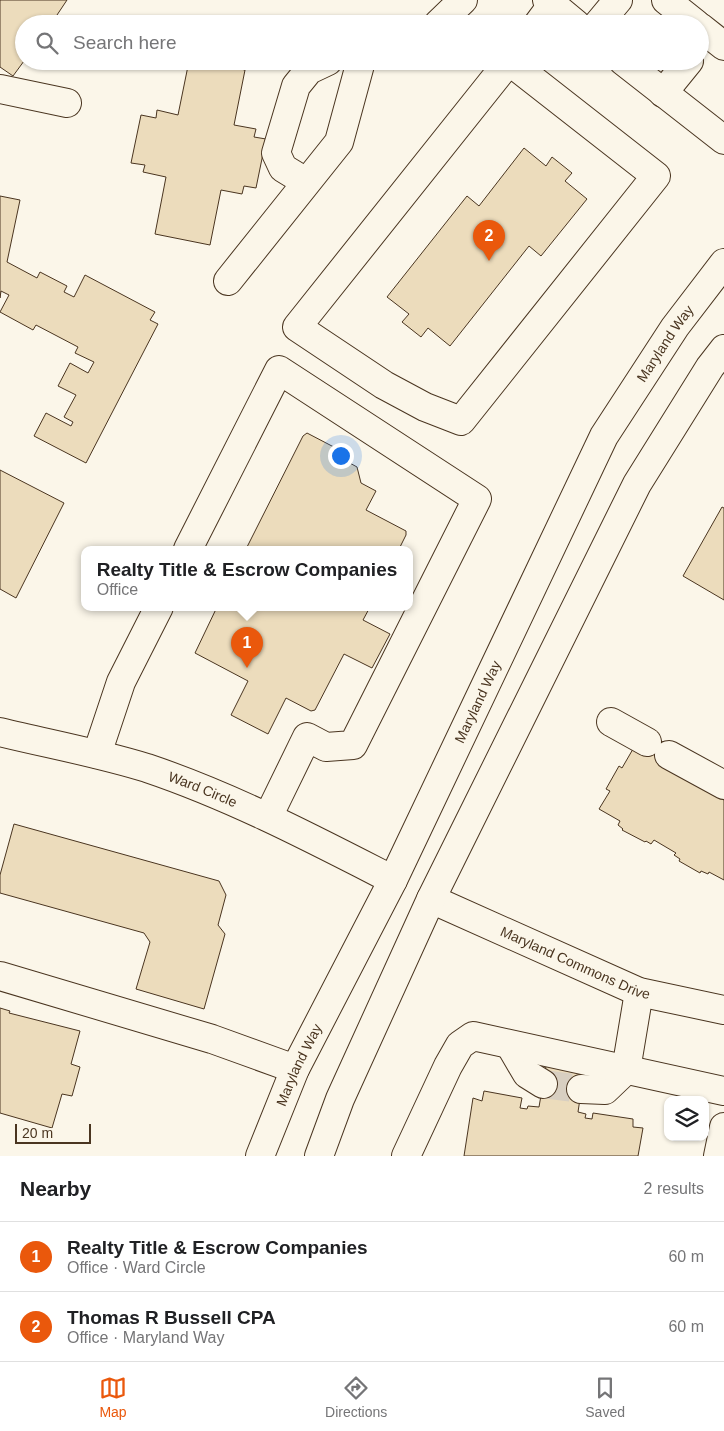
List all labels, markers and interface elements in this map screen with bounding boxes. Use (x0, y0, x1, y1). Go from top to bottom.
search box (15, 15, 709, 70)
icon: search (33, 29, 61, 57)
text: Search here (73, 32, 177, 53)
pin: 2 (473, 220, 505, 261)
street label: Maryland Way (633, 302, 697, 385)
your location (328, 443, 354, 469)
popup (81, 546, 413, 611)
text: Realty Title & Escrow Companies (97, 559, 397, 580)
text: Office (97, 581, 138, 598)
pin: 1 (231, 627, 263, 668)
street label: Maryland Way (451, 658, 504, 745)
street label: Ward Circle (166, 768, 240, 810)
street label: Maryland Commons Drive (498, 923, 652, 1002)
street label: Maryland Way (273, 1021, 325, 1108)
map controls (664, 1096, 709, 1141)
button: layers (664, 1096, 709, 1141)
scale bar (15, 1121, 91, 1144)
text: 20 m (22, 1125, 53, 1141)
text: Nearby (20, 1177, 91, 1200)
text: 2 results (644, 1180, 704, 1197)
text: Realty Title & Escrow Companies (67, 1237, 368, 1258)
text: 1 (32, 1248, 40, 1265)
text: 60 m (668, 1248, 704, 1265)
text: Office · Ward Circle (67, 1259, 206, 1276)
text: Thomas R Bussell CPA (67, 1307, 276, 1328)
text: 2 (32, 1318, 40, 1335)
text: 60 m (668, 1318, 704, 1335)
text: Office · Maryland Way (67, 1329, 224, 1346)
tab: Map (99, 1374, 127, 1420)
tab: Directions (325, 1374, 387, 1420)
tab: Saved (585, 1374, 625, 1420)

